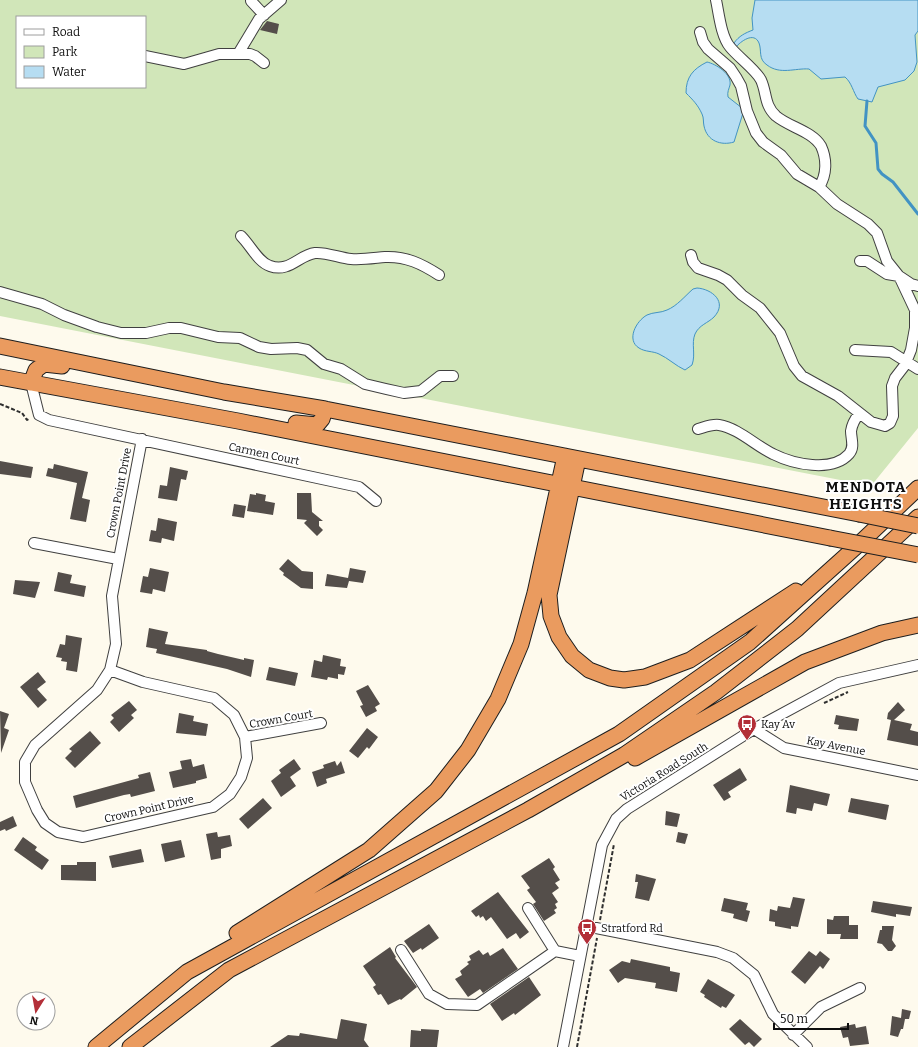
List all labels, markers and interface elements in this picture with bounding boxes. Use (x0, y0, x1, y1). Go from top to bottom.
legend (16, 16, 146, 88)
text: Road (52, 25, 80, 39)
text: Park (52, 45, 78, 59)
text: Water (52, 65, 87, 79)
street label: Carmen Court (227, 440, 301, 468)
street label: Crown Point Drive (104, 447, 134, 539)
district label: MENDOTA HEIGHTS (826, 478, 906, 513)
street label: Crown Court (248, 707, 314, 731)
bus stop icon: Kay Av (736, 713, 758, 741)
place label: Kay Av (761, 718, 795, 731)
street label: Kay Avenue (805, 734, 867, 758)
street label: Victoria Road South (618, 740, 710, 804)
street label: Crown Point Drive (103, 792, 195, 826)
bus stop icon: Stratford Rd (576, 917, 598, 945)
place label: Stratford Rd (601, 922, 663, 935)
north arrow (16, 991, 56, 1031)
scale bar (774, 1005, 848, 1031)
text: 50 m (780, 1012, 809, 1026)
text: N (28, 1013, 40, 1028)

